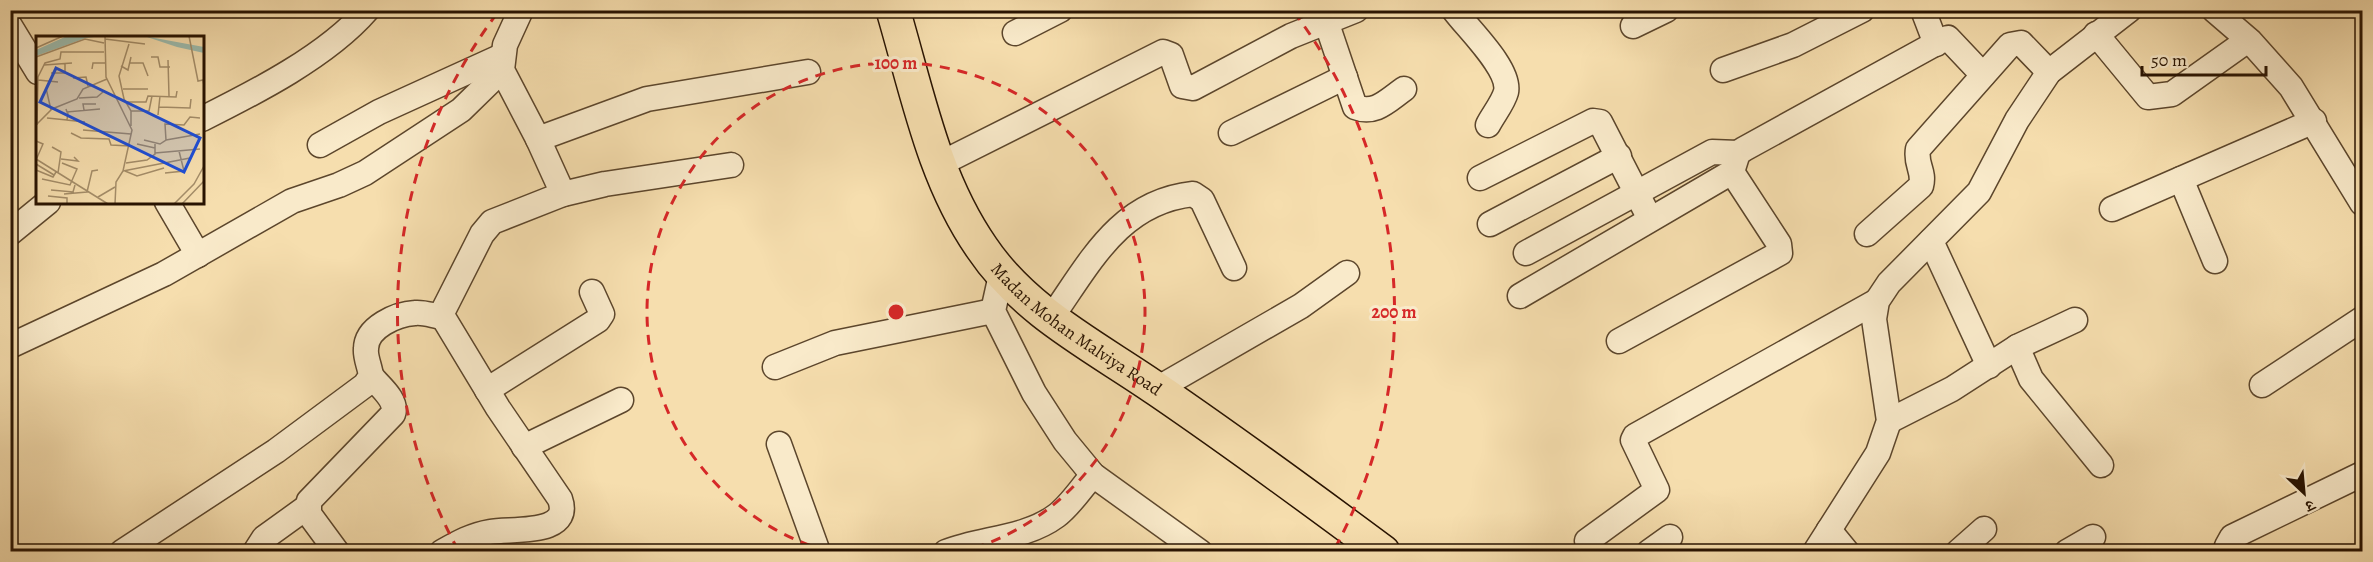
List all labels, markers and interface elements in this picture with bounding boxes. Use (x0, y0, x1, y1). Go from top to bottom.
inset map (36, 36, 204, 204)
scale bar (2142, 39, 2266, 77)
text: 50 m (2151, 48, 2187, 72)
text: 100 m (875, 51, 917, 75)
street label: Madan Mohan Malviya Road (986, 257, 1167, 401)
text: 200 m (1371, 300, 1417, 324)
centre of rings (886, 302, 906, 322)
north arrow (2274, 463, 2334, 523)
text: उ (2300, 493, 2320, 518)

